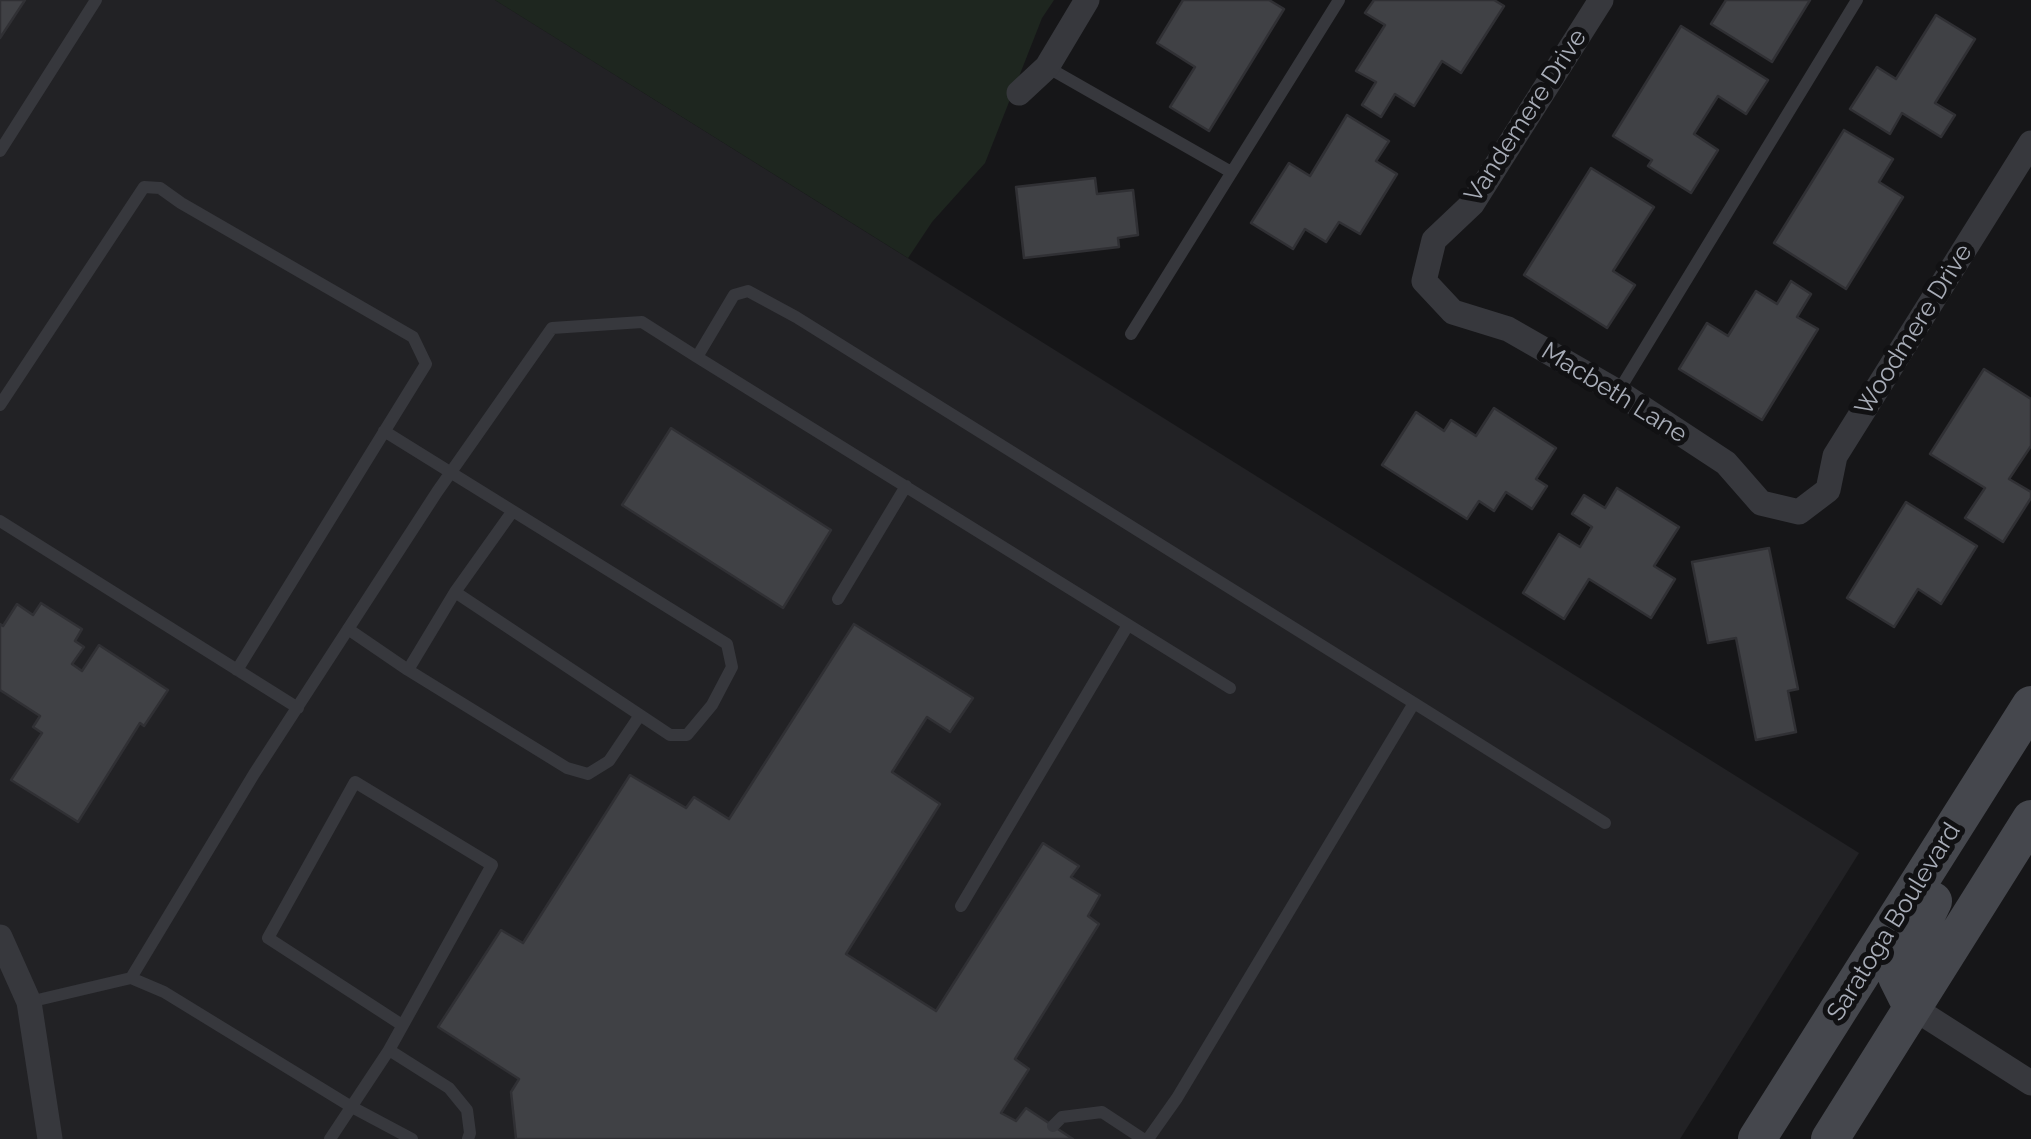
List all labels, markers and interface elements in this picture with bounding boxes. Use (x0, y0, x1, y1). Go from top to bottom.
street label: Vandemere Drive (1459, 24, 1593, 208)
street label: Woodmere Drive (1849, 239, 1979, 421)
street label: Macbeth Lane (1536, 336, 1692, 450)
street label: Saratoga Boulevard (1821, 818, 1967, 1026)

